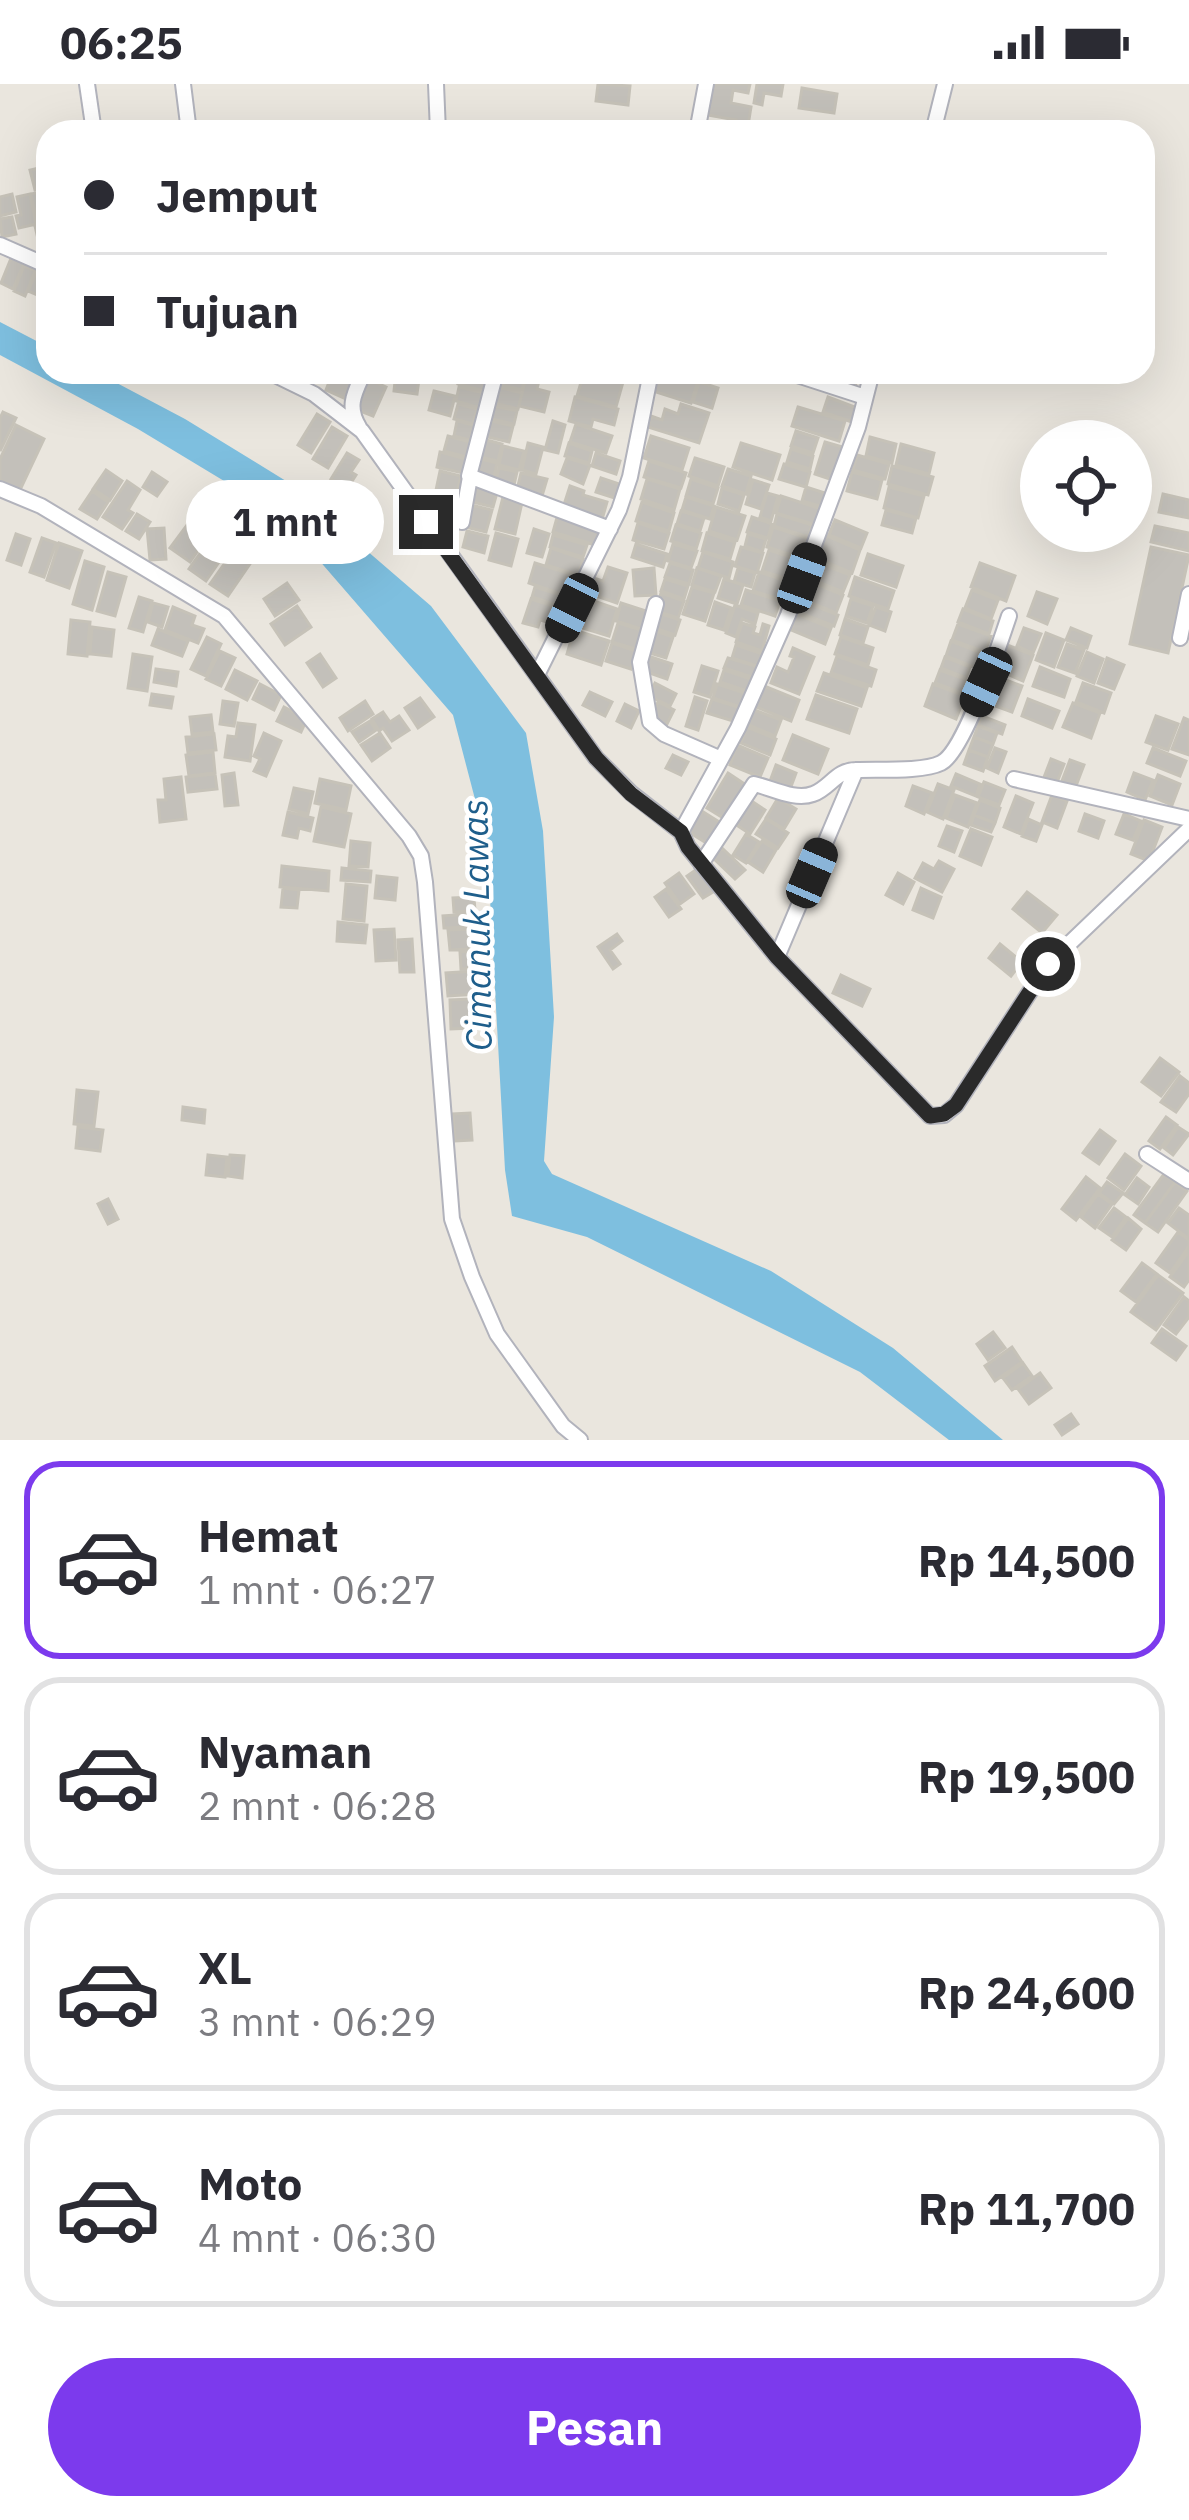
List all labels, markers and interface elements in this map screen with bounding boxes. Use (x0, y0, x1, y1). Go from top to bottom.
text: 06:25 (60, 13, 183, 71)
text: Jemput (156, 166, 318, 224)
text: Tujuan (156, 282, 299, 340)
map controls (1020, 420, 1152, 552)
button: locate (1020, 420, 1152, 552)
callout: 1 mnt (186, 480, 384, 564)
route end (399, 495, 453, 549)
text: 1 mnt (232, 496, 338, 547)
car (773, 538, 831, 618)
car (540, 568, 604, 648)
car (954, 642, 1018, 722)
water label: Cimanuk Lawas (450, 799, 502, 1051)
car (781, 833, 843, 913)
route start (1021, 937, 1075, 991)
icon: car (54, 1506, 162, 1614)
text: Hemat (198, 1506, 339, 1564)
text: Rp 14,500 (918, 1531, 1135, 1589)
text: 1 mnt · 06:27 (198, 1564, 437, 1615)
icon: car (54, 1722, 162, 1830)
text: Nyaman (198, 1722, 372, 1780)
text: Rp 19,500 (918, 1747, 1135, 1805)
text: 2 mnt · 06:28 (198, 1780, 437, 1831)
icon: car (54, 1938, 162, 2046)
text: XL (198, 1938, 252, 1996)
text: Rp 24,600 (918, 1963, 1135, 2021)
text: 3 mnt · 06:29 (198, 1996, 437, 2047)
icon: car (54, 2154, 162, 2262)
text: Moto (198, 2154, 302, 2212)
text: Rp 11,700 (918, 2179, 1135, 2237)
text: 4 mnt · 06:30 (198, 2212, 437, 2263)
button: Pesan (48, 2358, 1141, 2496)

